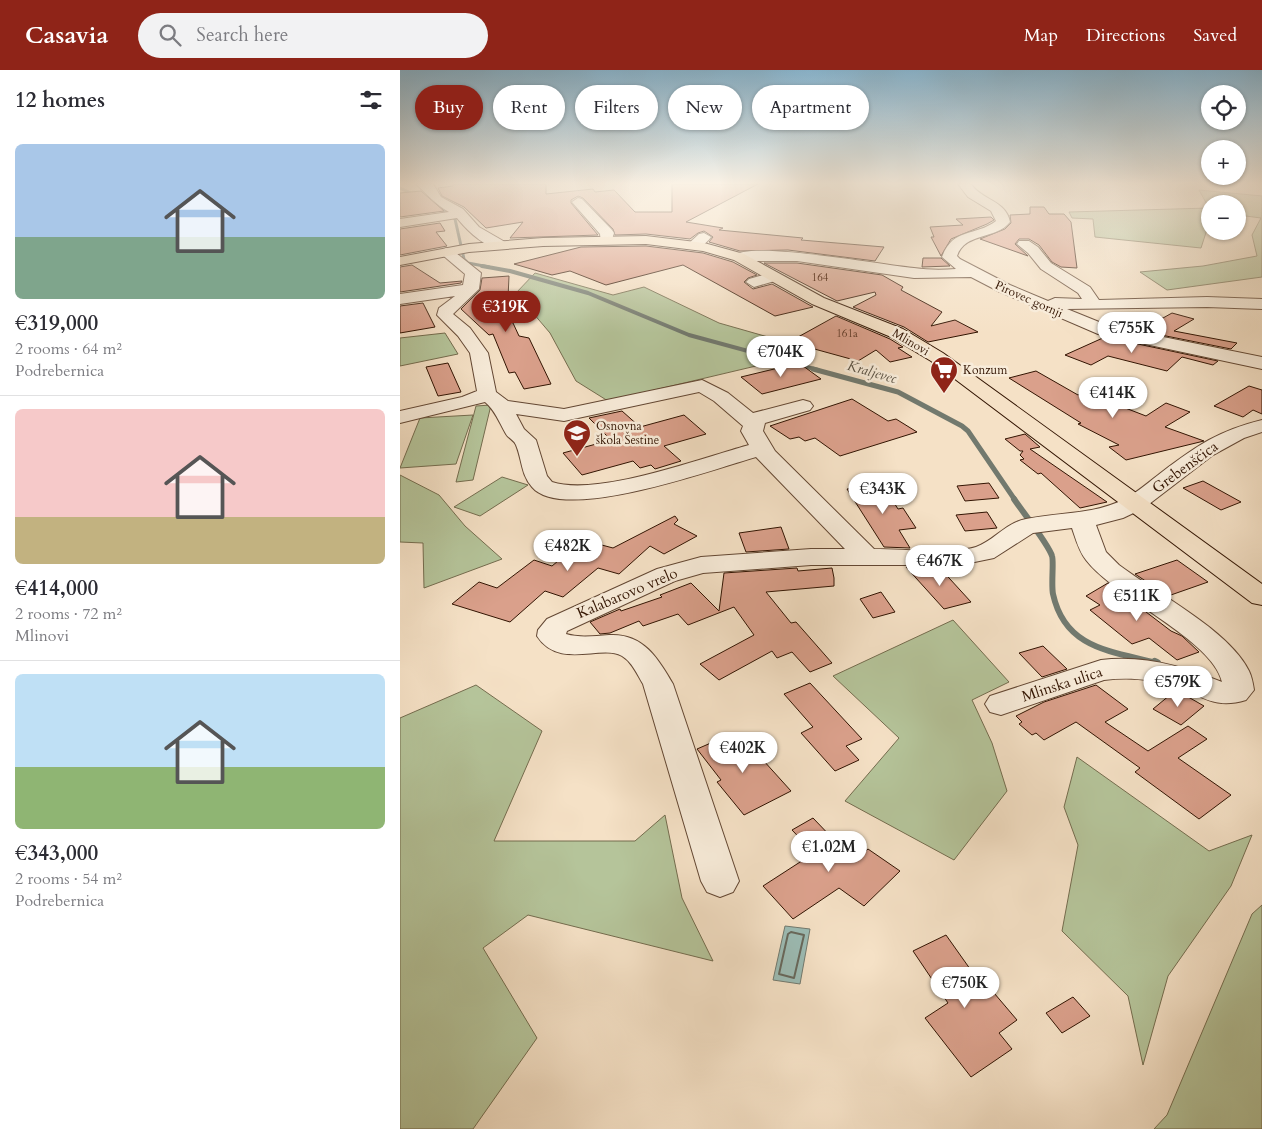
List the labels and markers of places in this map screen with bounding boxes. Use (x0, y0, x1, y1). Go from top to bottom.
pin: €319K (471, 290, 541, 333)
pin: €755K (1097, 312, 1167, 354)
pin: €704K (746, 336, 816, 378)
supermarket icon: Konzum (929, 355, 959, 394)
place label: Konzum (963, 362, 1008, 378)
pin: €414K (1078, 376, 1148, 419)
school or university icon: Osnovna škola Šestine (562, 418, 592, 457)
place label: Osnovna škola Šestine (596, 418, 659, 448)
pin: €343K (848, 472, 918, 515)
pin: €482K (533, 530, 603, 572)
pin: €467K (905, 544, 975, 587)
pin: €511K (1102, 580, 1172, 622)
pin: €579K (1143, 666, 1213, 708)
pin: €402K (708, 732, 778, 774)
pin: €1.02M (788, 830, 870, 873)
pin: €750K (930, 966, 1000, 1009)

